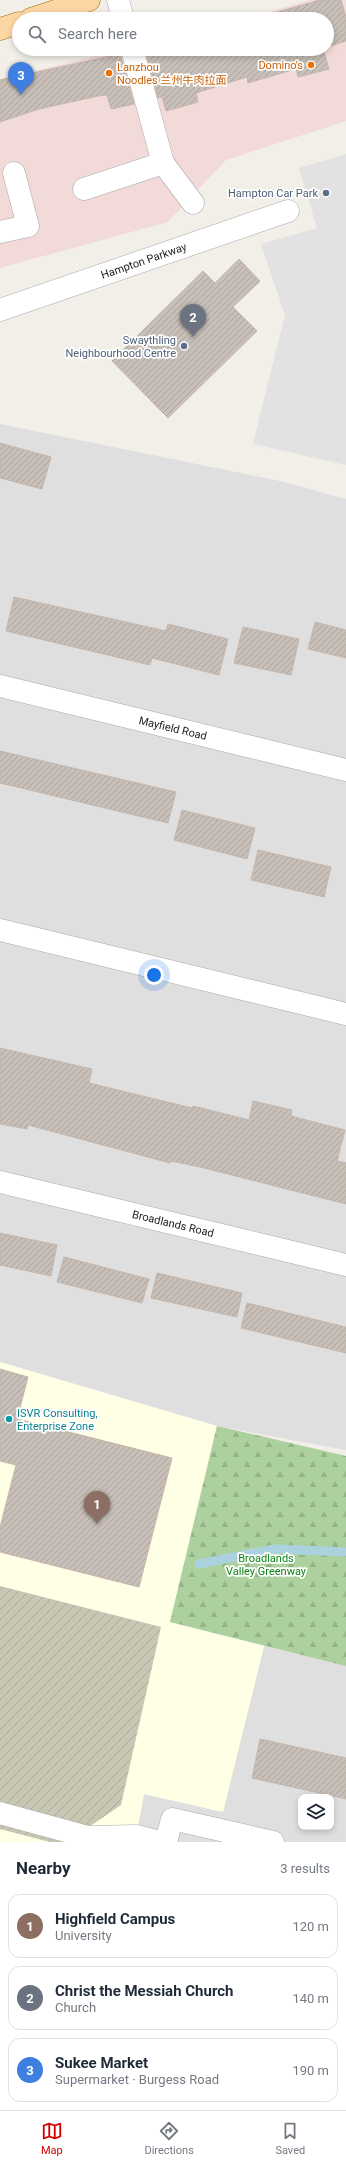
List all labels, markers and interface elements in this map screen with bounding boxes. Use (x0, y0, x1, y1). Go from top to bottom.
search box (12, 12, 334, 56)
icon: search (26, 23, 48, 45)
text: Search here (58, 25, 137, 43)
place label: Domino's (258, 59, 303, 72)
marker: Domino's (306, 60, 316, 70)
place label: Lanzhou Noodles 兰州牛肉拉面 (117, 61, 227, 87)
pin: 3 (8, 62, 34, 95)
marker: Lanzhou Noodles 兰州牛肉拉面 (104, 68, 114, 78)
place label: Hampton Car Park (228, 187, 318, 200)
marker: Hampton Car Park (321, 188, 331, 198)
street label: Hampton Parkway (99, 240, 189, 282)
pin: 2 (180, 304, 206, 337)
place label: Swaythling Neighbourhood Centre (66, 334, 176, 360)
marker: Swaythling Neighbourhood Centre (179, 341, 189, 351)
street label: Mayfield Road (138, 714, 208, 743)
your location (144, 965, 164, 985)
street label: Broadlands Road (131, 1208, 215, 1240)
place label: ISVR Consulting, Enterprise Zone (17, 1407, 98, 1433)
marker: ISVR Consulting, Enterprise Zone (4, 1414, 14, 1424)
pin: 1 (84, 1491, 110, 1524)
park label: Broadlands Valley Greenway (226, 1552, 307, 1578)
map controls (298, 1794, 334, 1830)
button: layers (298, 1794, 334, 1830)
text: Nearby (16, 1858, 71, 1878)
text: 3 results (280, 1861, 330, 1876)
text: Highfield Campus (55, 1910, 175, 1928)
text: 1 (26, 1919, 34, 1934)
text: 120 m (292, 1919, 329, 1934)
text: University (55, 1928, 112, 1943)
text: Christ the Messiah Church (55, 1982, 233, 2000)
text: 2 (26, 1991, 34, 2006)
text: 140 m (292, 1991, 329, 2006)
text: Church (55, 2000, 96, 2015)
text: Sukee Market (55, 2054, 148, 2072)
text: 3 (26, 2063, 34, 2078)
text: 190 m (292, 2063, 329, 2078)
text: Supermarket · Burgess Road (55, 2072, 219, 2087)
tab: Map (41, 2120, 63, 2157)
tab: Directions (144, 2120, 194, 2157)
tab: Saved (275, 2120, 305, 2157)

